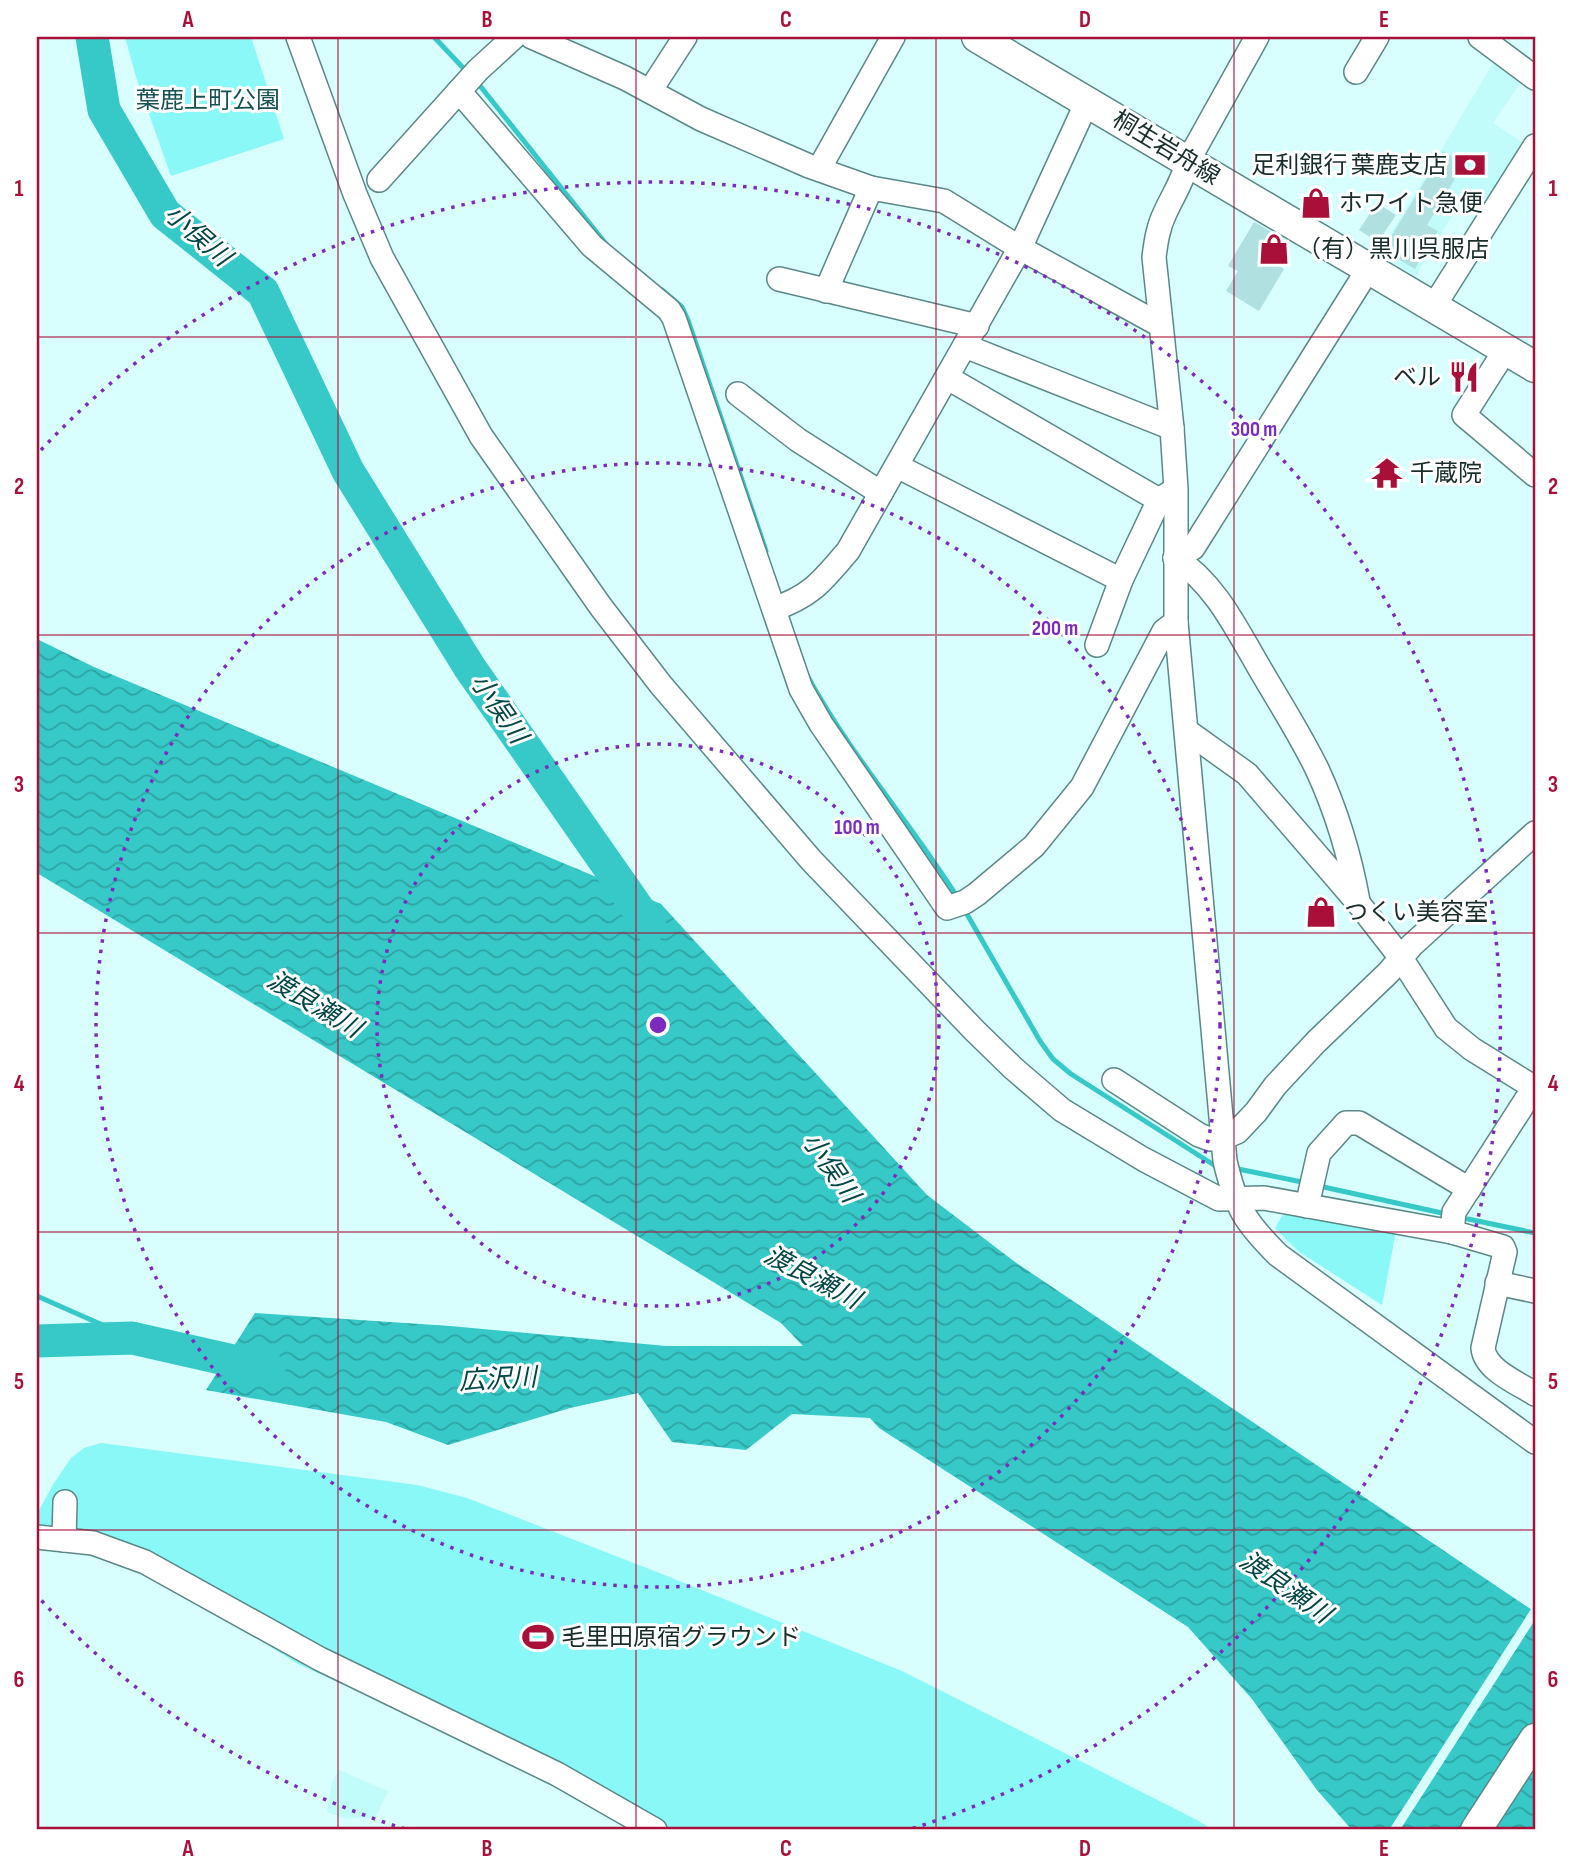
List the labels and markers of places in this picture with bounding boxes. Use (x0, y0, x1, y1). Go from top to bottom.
bank icon: 足利銀行 葉鹿支店 (1453, 148, 1487, 182)
place label: 足利銀行 葉鹿支店 (1251, 151, 1447, 180)
shop icon: ホワイト急便 (1299, 186, 1333, 220)
place label: ホワイト急便 (1339, 189, 1483, 218)
shop icon: （有）黒川呉服店 (1257, 232, 1291, 266)
place label: （有）黒川呉服店 (1297, 235, 1489, 264)
restaurant icon: ベル (1447, 360, 1481, 394)
place label: ベル (1393, 363, 1441, 392)
temple icon: 千蔵院 (1370, 456, 1404, 490)
place label: 千蔵院 (1410, 459, 1482, 488)
shop icon: つくい美容室 (1304, 895, 1338, 929)
place label: つくい美容室 (1344, 898, 1488, 927)
centre of rings (646, 1013, 670, 1037)
sports icon: 毛里田原宿グラウンド (521, 1620, 555, 1654)
place label: 毛里田原宿グラウンド (561, 1623, 801, 1652)

